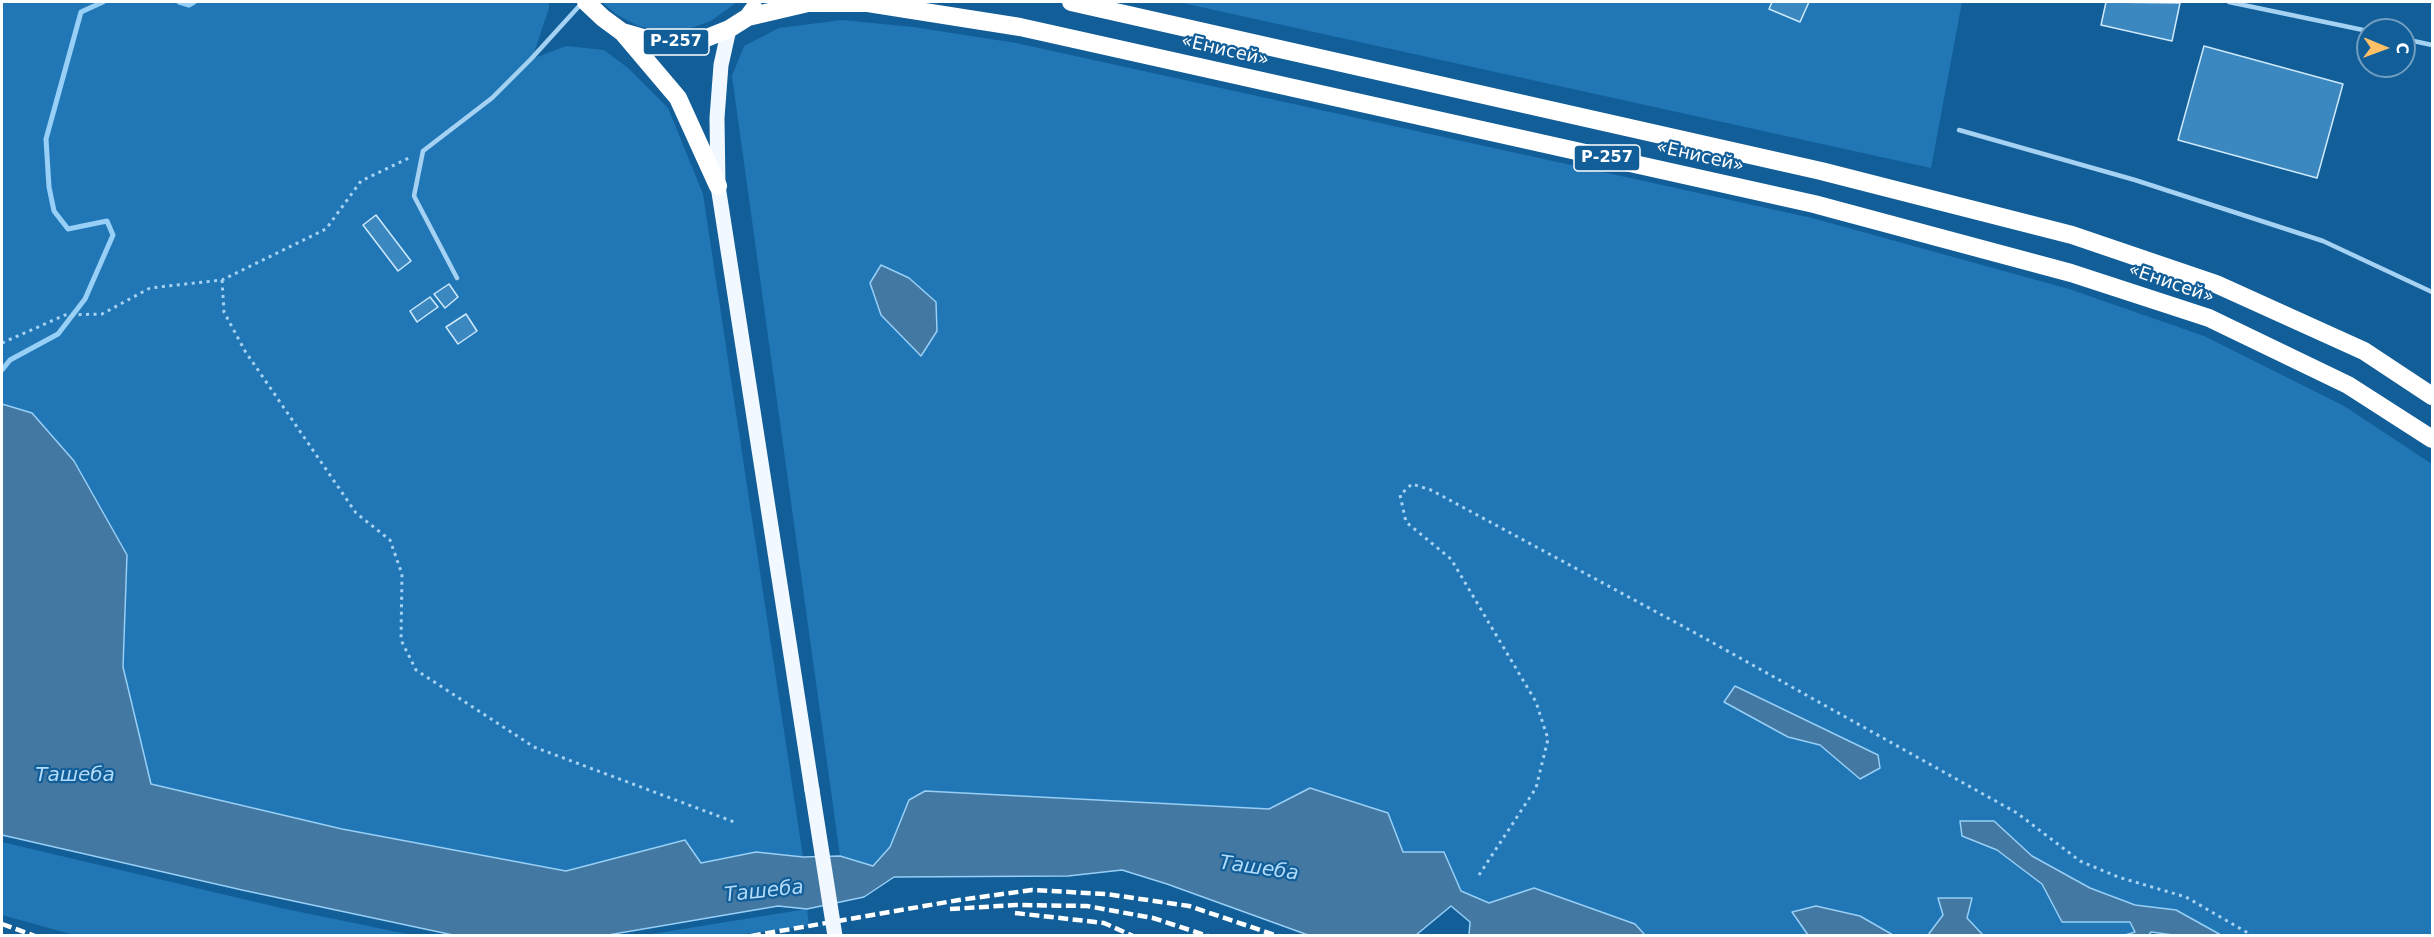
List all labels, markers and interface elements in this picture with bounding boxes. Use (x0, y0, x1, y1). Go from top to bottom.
north arrow (2356, 18, 2416, 78)
road number: Р-257 (643, 29, 709, 55)
street label: «Енисей» (1179, 30, 1271, 72)
text: С (2393, 42, 2412, 54)
street label: «Енисей» (1654, 136, 1746, 178)
road number: Р-257 (1574, 145, 1640, 171)
street label: «Енисей» (2125, 259, 2217, 309)
water label: Ташеба (35, 764, 115, 788)
water label: Ташеба (1218, 852, 1300, 886)
water label: Ташеба (723, 876, 805, 908)

